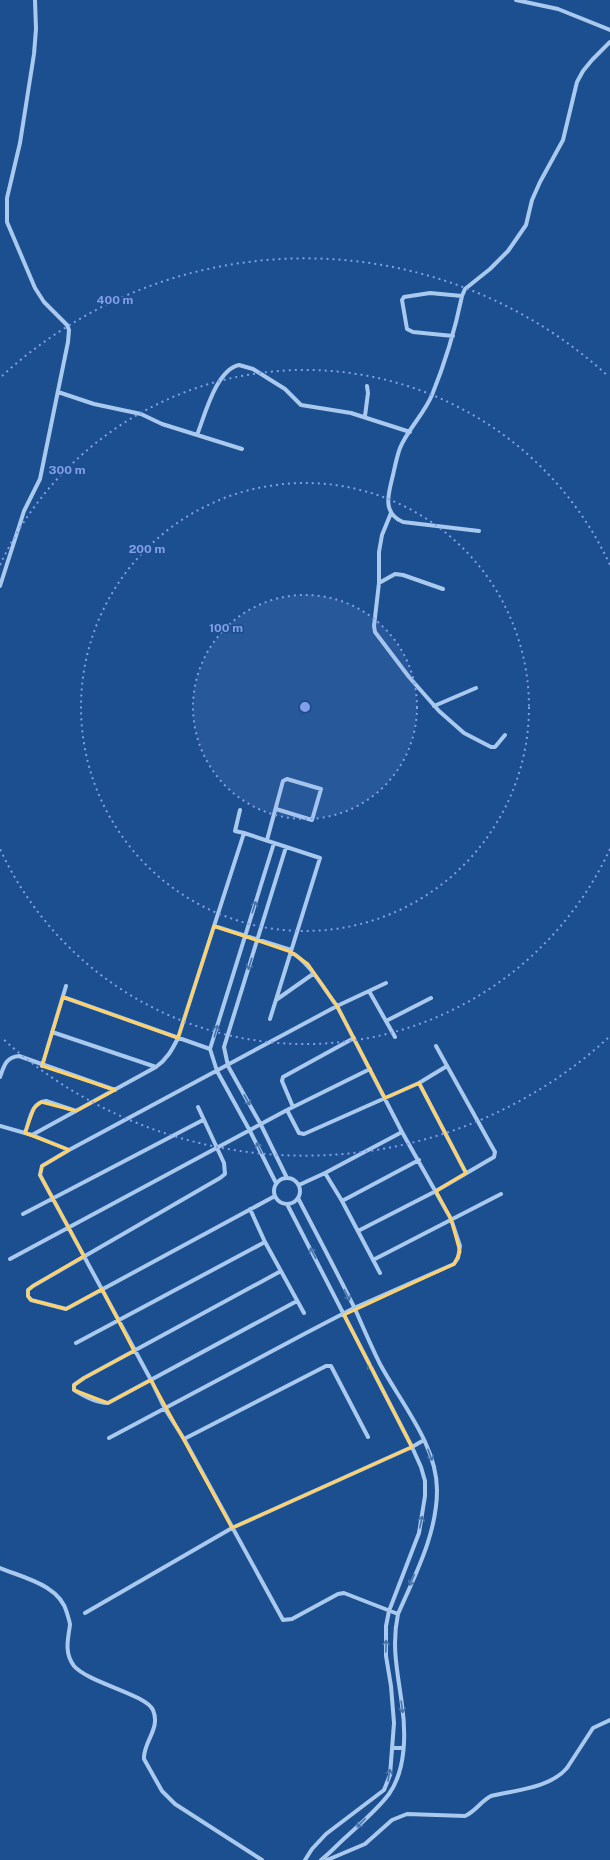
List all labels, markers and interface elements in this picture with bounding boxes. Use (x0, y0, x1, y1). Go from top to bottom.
text: 400 m (97, 293, 134, 307)
text: 300 m (49, 463, 86, 477)
text: 200 m (129, 542, 165, 556)
text: 100 m (209, 621, 243, 635)
centre of rings (298, 700, 312, 714)
one-way arrow (251, 901, 258, 914)
one-way arrow (246, 958, 253, 971)
one-way arrow (213, 1025, 220, 1038)
one-way arrow (243, 1093, 251, 1105)
one-way arrow (255, 1143, 262, 1155)
one-way arrow (308, 1247, 316, 1259)
one-way arrow (344, 1289, 352, 1301)
one-way arrow (367, 1363, 375, 1375)
one-way arrow (426, 1449, 434, 1461)
one-way arrow (418, 1516, 426, 1529)
one-way arrow (408, 1574, 416, 1586)
one-way arrow (382, 1640, 390, 1653)
one-way arrow (398, 1700, 406, 1713)
one-way arrow (385, 1769, 393, 1782)
one-way arrow (357, 1818, 366, 1828)

